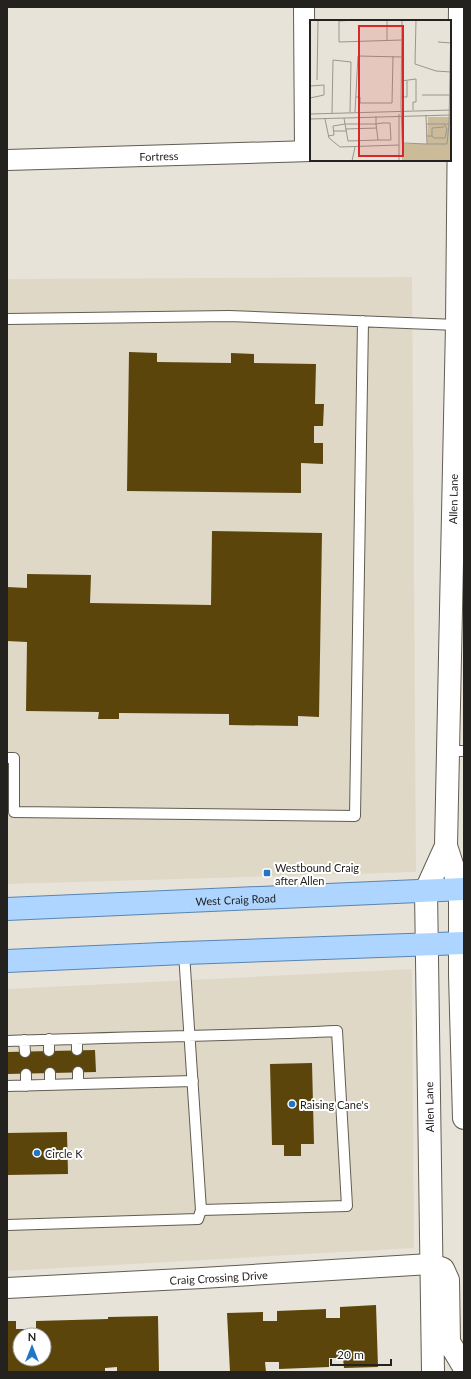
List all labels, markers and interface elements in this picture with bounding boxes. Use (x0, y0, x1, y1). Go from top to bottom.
inset map (310, 20, 451, 161)
street label: Fortress (139, 148, 179, 163)
street label: Allen Lane (446, 473, 460, 524)
place label: Westbound Craig after Allen (275, 861, 359, 887)
marker: Westbound Craig after Allen (262, 868, 272, 878)
street label: West Craig Road (195, 891, 276, 907)
street label: Allen Lane (422, 1081, 436, 1132)
place label: Raising Cane's (300, 1098, 369, 1111)
marker: Raising Cane's (287, 1099, 297, 1109)
place label: Circle K (45, 1147, 83, 1160)
marker: Circle K (32, 1148, 42, 1158)
street label: Craig Crossing Drive (169, 1267, 268, 1286)
north arrow (12, 1327, 52, 1367)
text: N (28, 1330, 36, 1343)
scale bar (331, 1341, 391, 1367)
text: 20 m (337, 1347, 364, 1362)

